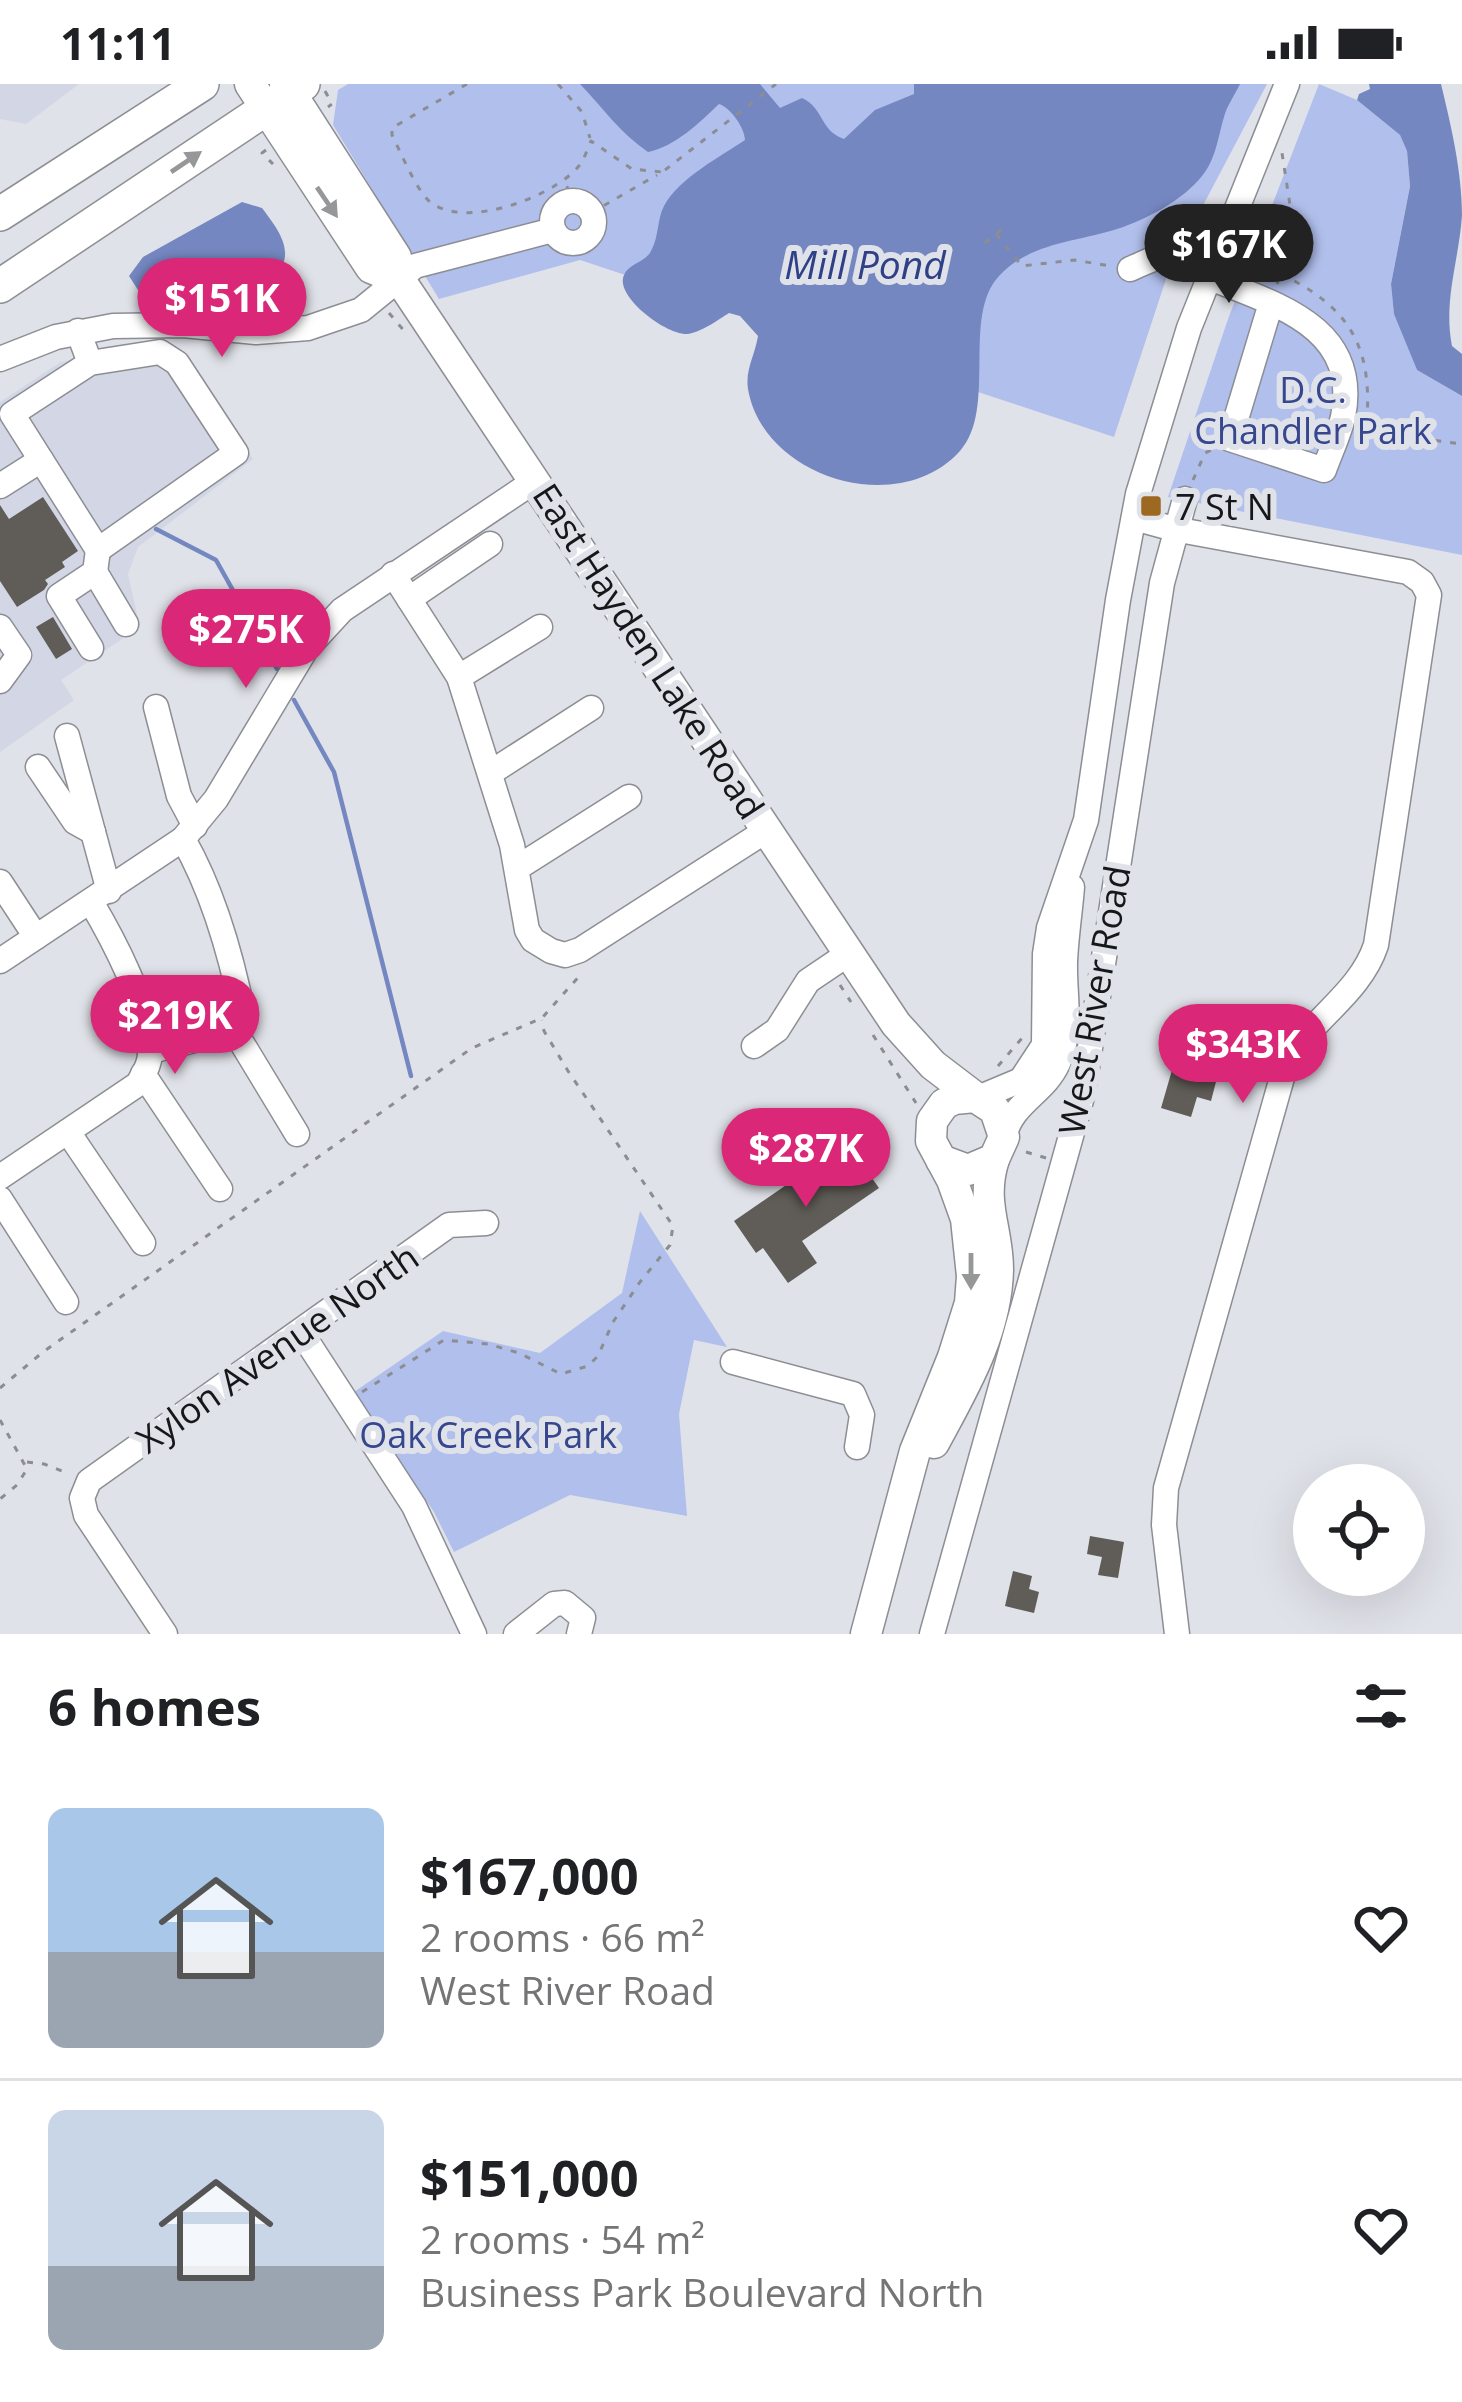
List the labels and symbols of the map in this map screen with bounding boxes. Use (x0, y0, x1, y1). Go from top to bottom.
one-way arrow (169, 151, 202, 174)
one-way arrow (315, 185, 337, 218)
pin: $167K (1145, 204, 1313, 306)
water label: Mill Pond (784, 237, 947, 290)
pin: $151K (138, 258, 306, 360)
park label: D.C. Chandler Park (1194, 365, 1432, 455)
street label: East Hayden Lake Road (522, 474, 776, 828)
place label: 7 St N (1175, 482, 1274, 531)
marker: 7 St N (1138, 493, 1164, 519)
pin: $275K (162, 589, 330, 691)
street label: West River Road (1046, 862, 1142, 1138)
pin: $219K (91, 975, 259, 1077)
pin: $343K (1159, 1004, 1327, 1106)
pin: $287K (722, 1108, 890, 1210)
street label: Xylon Avenue North (126, 1232, 428, 1464)
one-way arrow (961, 1253, 981, 1291)
park label: Oak Creek Park (359, 1410, 617, 1459)

